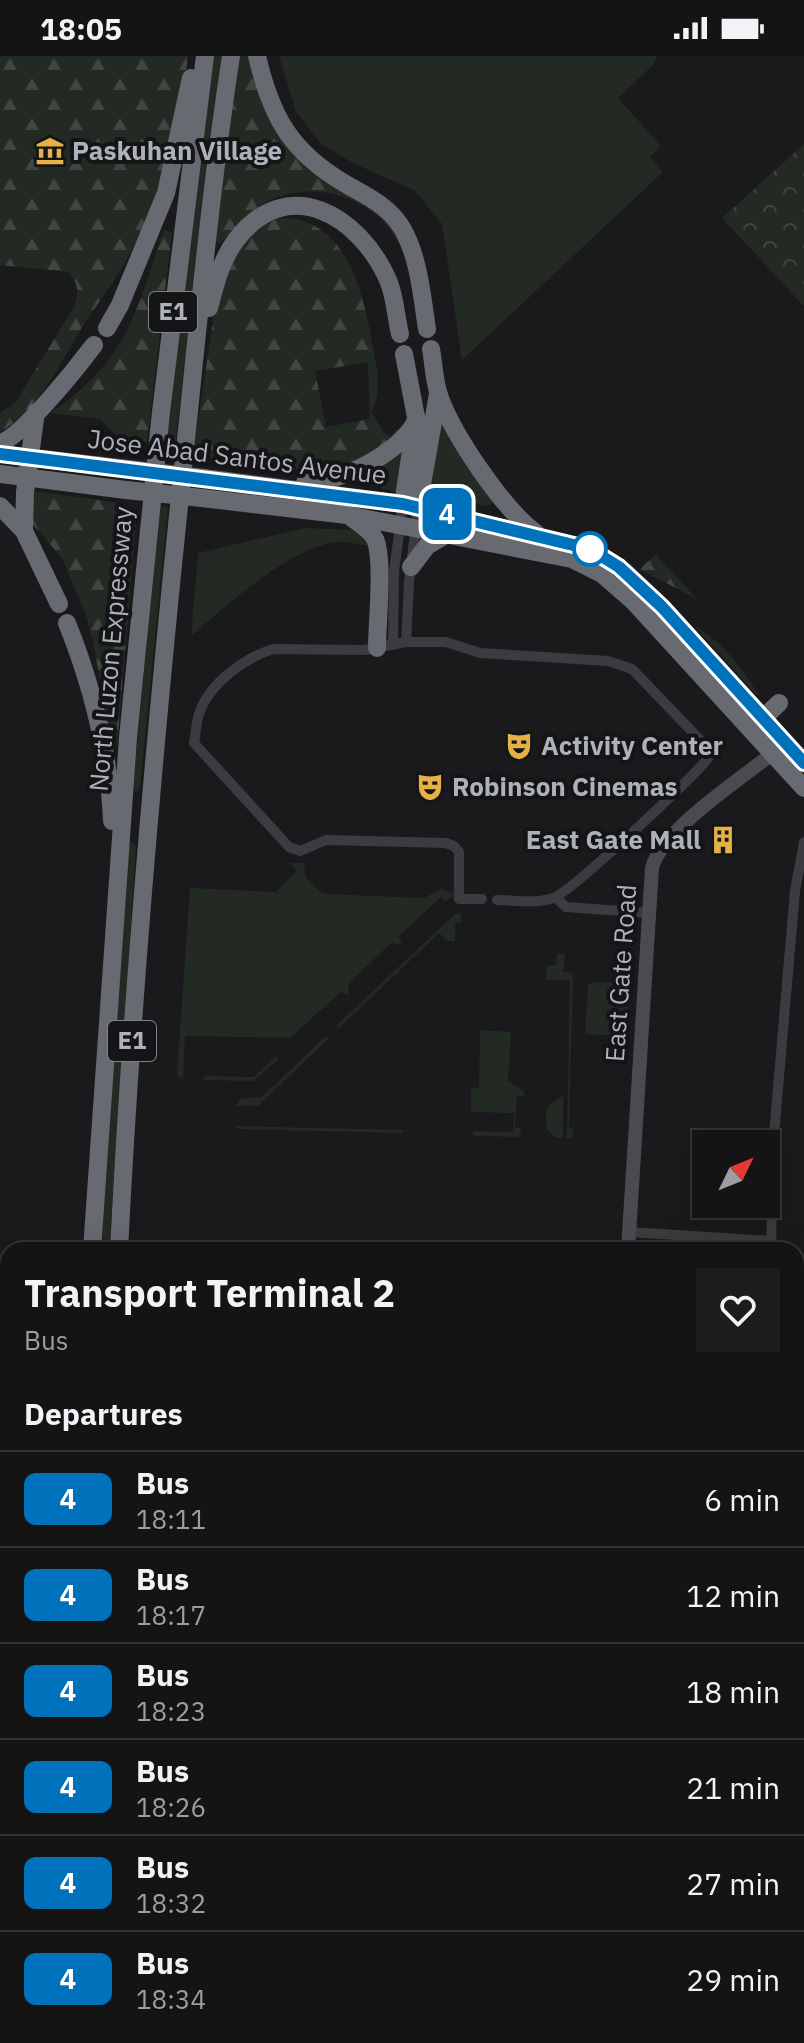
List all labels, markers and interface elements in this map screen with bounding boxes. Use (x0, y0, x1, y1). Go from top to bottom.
text: 18:05 (40, 9, 122, 48)
place label: Paskuhan Village (72, 133, 282, 167)
museum icon: Paskuhan Village (35, 136, 65, 166)
road number: E1 (149, 292, 197, 332)
street label: Jose Abad Santos Avenue (86, 421, 388, 491)
line badge: 4 (421, 488, 473, 540)
text: 4 (439, 495, 455, 532)
street label: North Luzon Expressway (81, 505, 139, 793)
unlabelled marker (573, 532, 607, 566)
place label: Activity Center (541, 728, 723, 762)
theatre icon: Activity Center (504, 731, 534, 761)
place label: Robinson Cinemas (452, 769, 678, 803)
theatre icon: Robinson Cinemas (415, 772, 445, 802)
place label: East Gate Mall (526, 822, 701, 856)
building icon: East Gate Mall (708, 825, 738, 855)
street label: East Gate Road (597, 883, 643, 1063)
road number: E1 (108, 1021, 156, 1061)
north arrow (692, 1130, 780, 1218)
map controls (692, 1130, 780, 1218)
text: Transport Terminal 2 (24, 1268, 395, 1317)
button: heart (696, 1268, 780, 1352)
text: Bus (24, 1323, 68, 1357)
text: Departures (24, 1394, 183, 1433)
text: Bus (136, 1463, 189, 1502)
text: 4 (60, 1480, 76, 1517)
text: 6 min (704, 1480, 780, 1519)
text: 18:11 (136, 1502, 206, 1536)
text: Bus (136, 1559, 189, 1598)
text: 4 (60, 1576, 76, 1613)
text: 12 min (686, 1576, 780, 1615)
text: 18:17 (136, 1598, 206, 1632)
text: Bus (136, 1655, 189, 1694)
text: 4 (60, 1672, 76, 1709)
text: 18 min (686, 1672, 780, 1711)
text: 18:23 (136, 1694, 206, 1728)
text: Bus (136, 1751, 189, 1790)
text: 4 (60, 1768, 76, 1805)
text: 21 min (686, 1768, 780, 1807)
text: 18:26 (136, 1790, 206, 1824)
text: Bus (136, 1847, 189, 1886)
text: 4 (60, 1864, 76, 1901)
text: 27 min (686, 1864, 780, 1903)
text: 18:32 (136, 1886, 206, 1920)
text: Bus (136, 1943, 189, 1982)
text: 4 (60, 1960, 76, 1997)
text: 29 min (686, 1960, 780, 1999)
text: 18:34 (136, 1982, 206, 2016)

